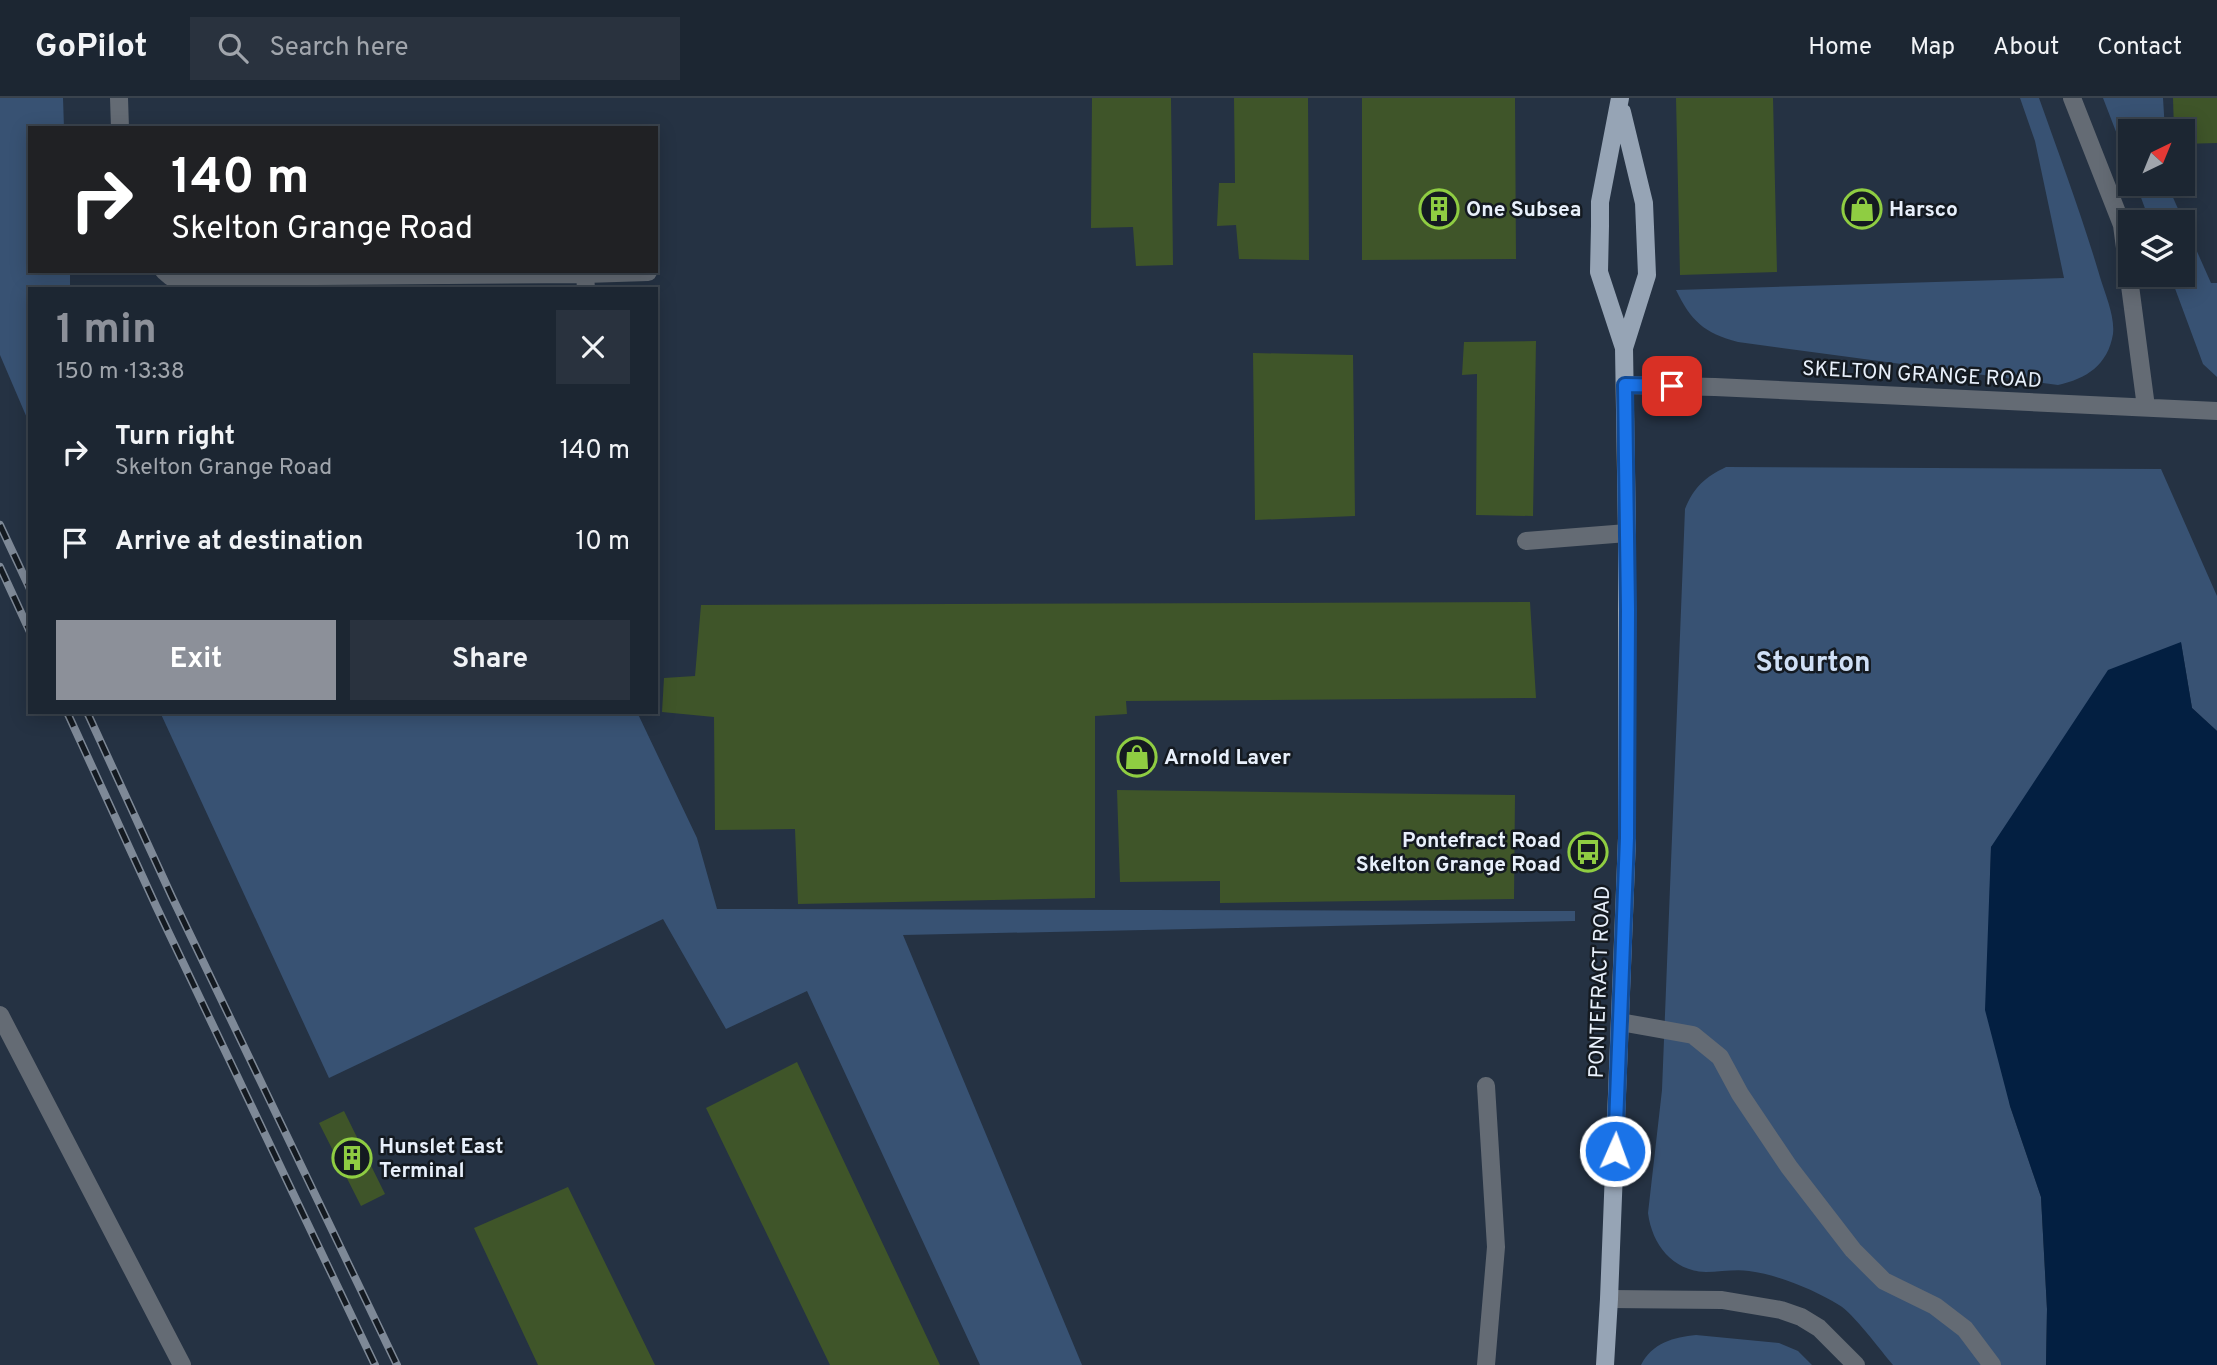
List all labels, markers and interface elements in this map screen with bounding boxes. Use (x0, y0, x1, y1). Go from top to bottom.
search box (190, 17, 680, 80)
text: GoPilot (35, 27, 148, 69)
icon: search (214, 29, 252, 67)
text: Search here (270, 32, 408, 65)
text: Home (1808, 33, 1872, 63)
text: Map (1910, 33, 1955, 63)
text: About (1993, 33, 2059, 63)
text: Contact (2097, 33, 2182, 63)
north arrow (2118, 119, 2194, 196)
map controls (2118, 119, 2195, 287)
text: 140 m (171, 149, 310, 211)
icon: right (56, 154, 147, 245)
building icon: One Subsea (1418, 188, 1460, 230)
shop icon: Harsco (1841, 188, 1883, 230)
place label: One Subsea (1466, 197, 1581, 224)
place label: Harsco (1889, 197, 1958, 224)
text: Skelton Grange Road (171, 210, 473, 250)
button: layers (2118, 210, 2195, 287)
text: 1 min (56, 305, 157, 358)
button: close (556, 310, 630, 384)
pin (1642, 356, 1702, 416)
street label: SKELTON GRANGE ROAD (1801, 356, 2043, 395)
text: 150 m · 13:38 (56, 358, 185, 387)
icon: arrive (1653, 367, 1691, 405)
text: Turn right (115, 421, 235, 454)
icon: right (56, 433, 94, 471)
text: 140 m (560, 435, 630, 468)
text: Skelton Grange Road (115, 454, 332, 483)
icon: arrive (56, 524, 94, 562)
text: Arrive at destination (115, 526, 363, 559)
text: 10 m (575, 526, 630, 559)
button: Exit (56, 620, 336, 700)
button: Share (350, 620, 630, 700)
district label: Stourton (1755, 646, 1871, 682)
shop icon: Arnold Laver (1116, 736, 1158, 778)
place label: Arnold Laver (1164, 745, 1291, 772)
place label: Pontefract Road Skelton Grange Road (1356, 828, 1561, 879)
bus stop icon: Pontefract Road Skelton Grange Road (1567, 831, 1609, 873)
street label: PONTEFRACT ROAD (1584, 885, 1617, 1079)
position arrow (1578, 1114, 1652, 1188)
place label: Hunslet East Terminal (379, 1134, 504, 1185)
building icon: Hunslet East Terminal (331, 1137, 373, 1179)

